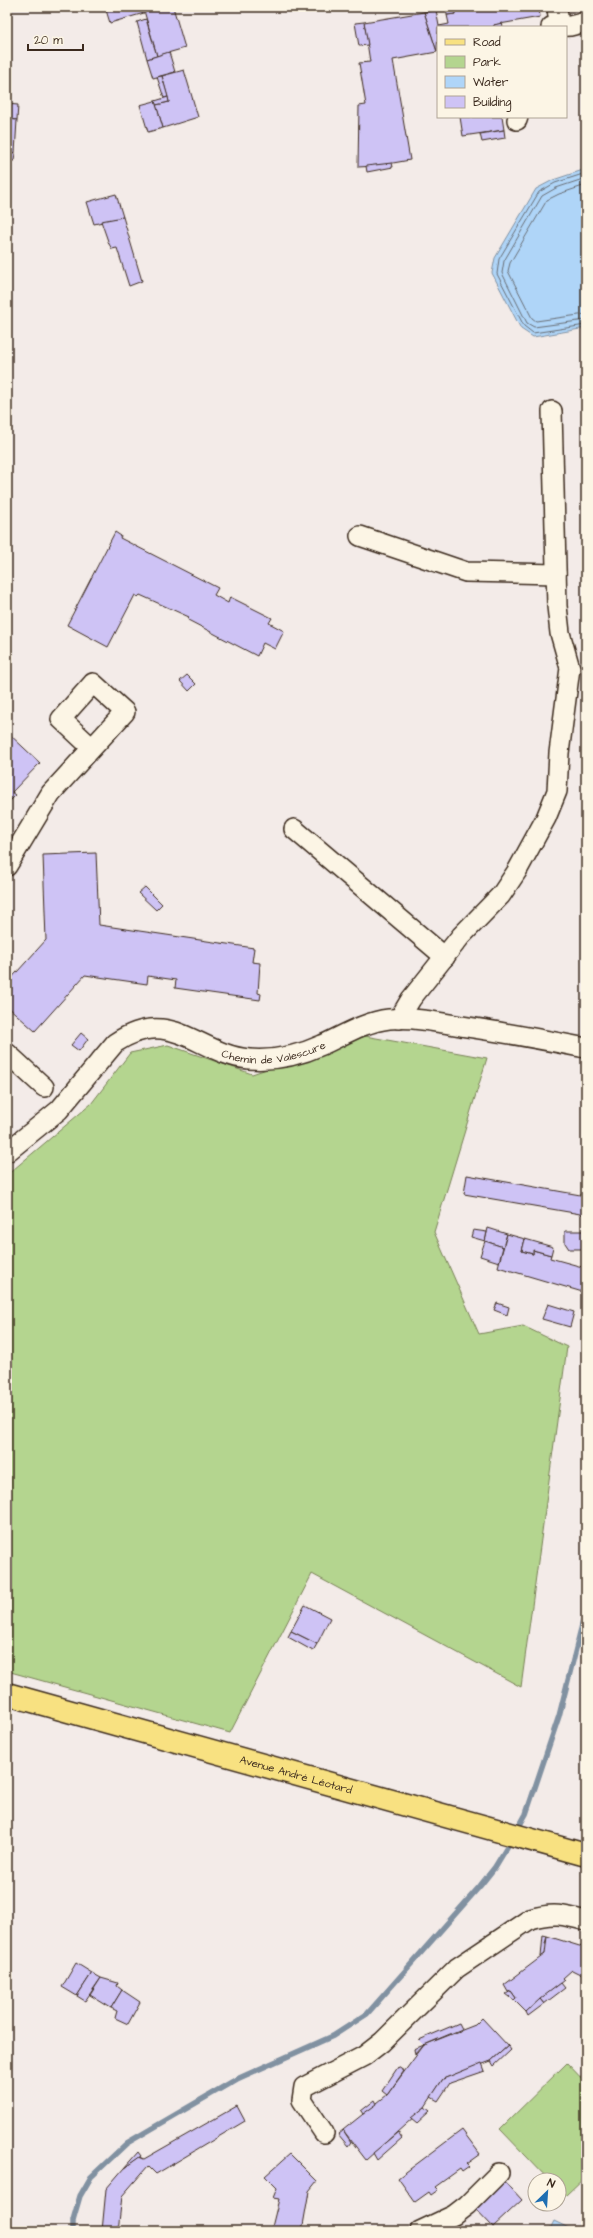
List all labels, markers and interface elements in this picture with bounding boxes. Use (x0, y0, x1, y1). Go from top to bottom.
scale bar (28, 26, 83, 52)
legend (437, 26, 567, 118)
text: 20 m (34, 32, 63, 49)
text: Road (473, 34, 501, 51)
text: Park (473, 54, 501, 71)
text: Water (473, 74, 509, 91)
text: Building (473, 94, 511, 112)
street label: Chemin de Valescure (220, 1037, 328, 1067)
street label: Avenue André Léotard (238, 1752, 354, 1797)
north arrow (527, 2172, 567, 2212)
text: N (545, 2175, 557, 2192)

